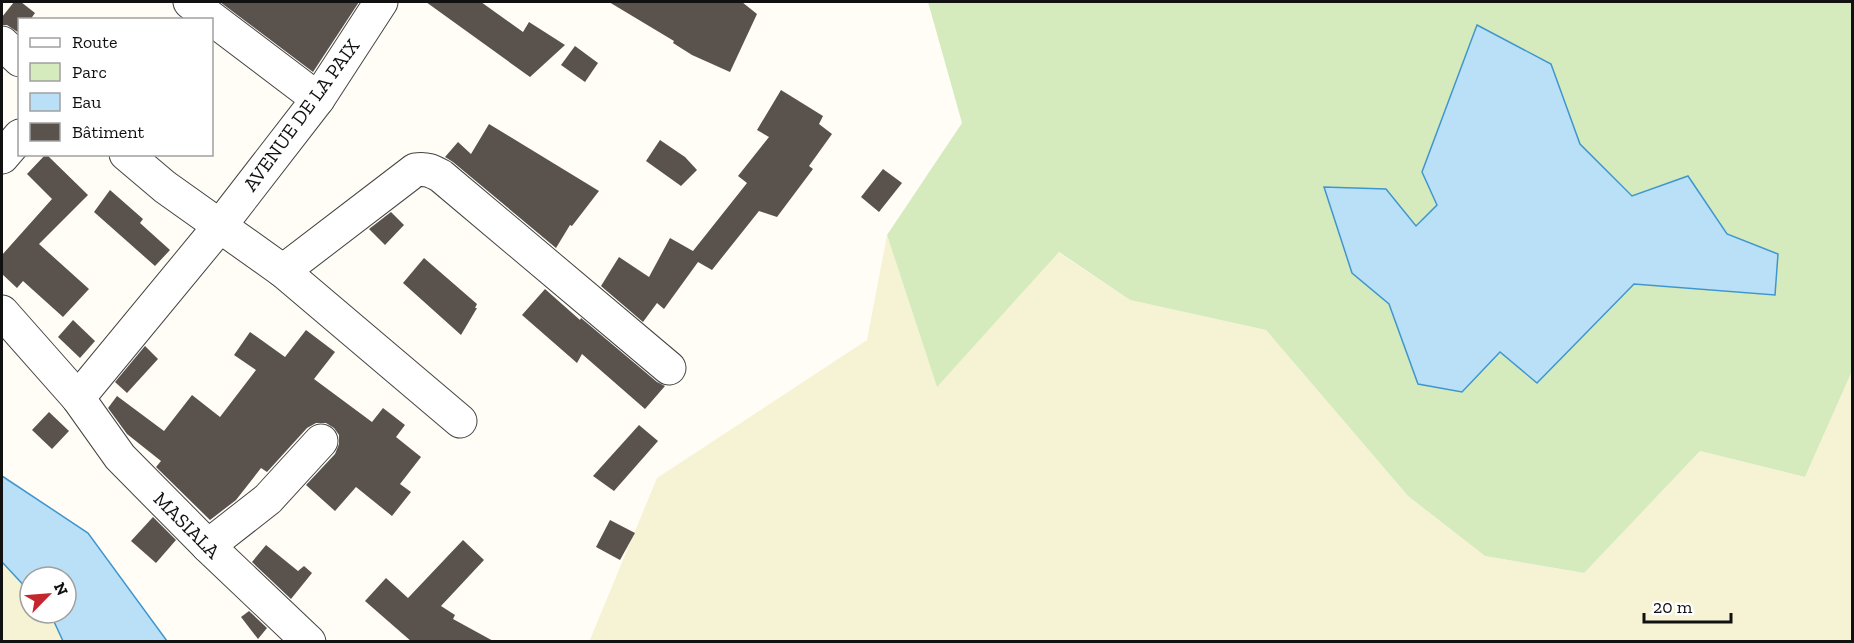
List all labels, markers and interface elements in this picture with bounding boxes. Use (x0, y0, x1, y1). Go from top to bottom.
legend (18, 18, 213, 156)
text: Route (72, 31, 117, 53)
street label: AVENUE DE LA PAIX (238, 34, 364, 196)
text: Parc (72, 61, 107, 83)
text: Eau (72, 91, 101, 113)
text: Bâtiment (72, 121, 145, 143)
street label: MASIALA (149, 487, 226, 564)
north arrow (18, 565, 78, 625)
text: N (50, 579, 72, 598)
scale bar (1644, 586, 1731, 624)
text: 20 m (1653, 596, 1693, 618)

